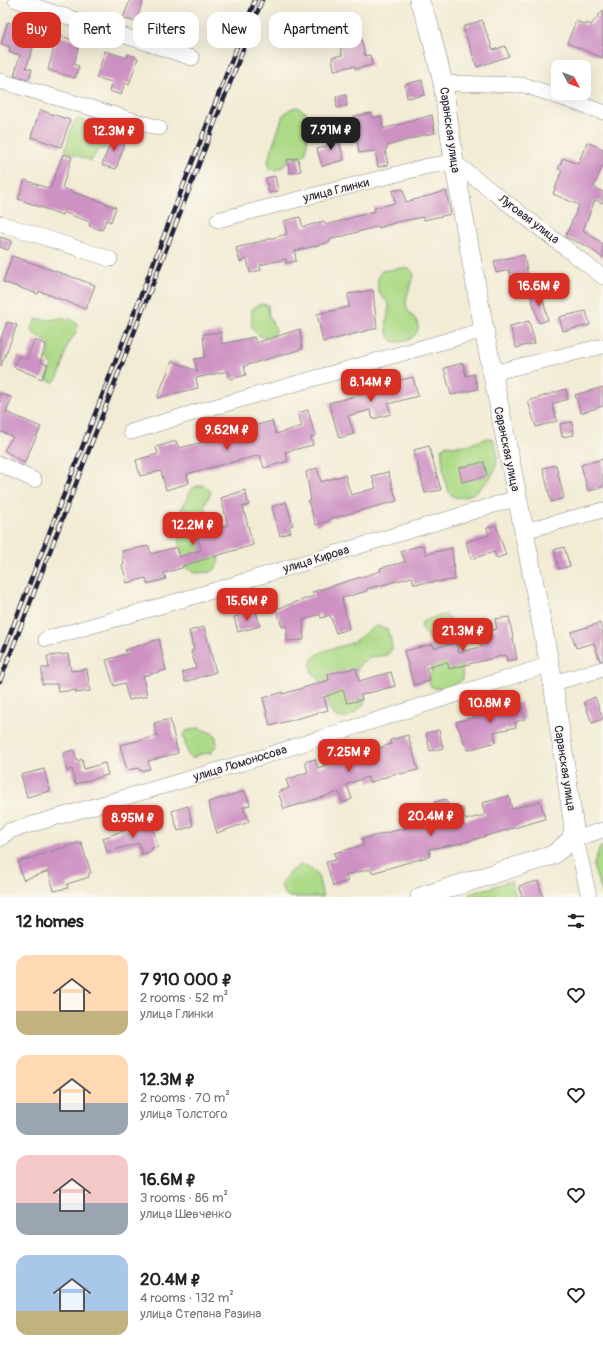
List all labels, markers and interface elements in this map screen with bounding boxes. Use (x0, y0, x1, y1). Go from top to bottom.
chip: Buy (12, 12, 61, 48)
chip: Rent (69, 12, 125, 48)
chip: Filters (133, 12, 199, 48)
chip: New (207, 12, 261, 48)
chip: Apartment (269, 12, 362, 48)
north arrow (551, 60, 591, 100)
map controls (551, 60, 591, 100)
street label: Саранская улица (436, 86, 463, 174)
pin: 7.91M ₽ (294, 117, 368, 151)
pin: 12.3M ₽ (77, 118, 151, 152)
text: 7.91M ₽ (310, 122, 352, 138)
text: 12.3M ₽ (93, 123, 135, 139)
street label: улица Глинки (301, 175, 371, 206)
street label: Луговая улица (494, 191, 562, 247)
pin: 16.6M ₽ (502, 273, 576, 307)
text: 16.6M ₽ (517, 278, 561, 294)
pin: 8.14M ₽ (334, 369, 408, 403)
text: 8.14M ₽ (350, 374, 392, 390)
street label: Саранская улица (490, 405, 523, 493)
pin: 9.62M ₽ (190, 417, 264, 451)
text: 9.62M ₽ (205, 422, 249, 438)
pin: 12.2M ₽ (156, 512, 230, 546)
text: 12.2M ₽ (172, 517, 214, 533)
street label: улица Кирова (280, 542, 351, 577)
pin: 15.6M ₽ (210, 588, 284, 622)
text: 15.6M ₽ (226, 593, 268, 609)
pin: 21.3M ₽ (426, 618, 500, 652)
text: 21.3M ₽ (442, 623, 484, 639)
pin: 10.8M ₽ (453, 690, 527, 724)
text: 10.8M ₽ (468, 695, 512, 711)
street label: Саранская улица (550, 724, 579, 812)
pin: 7.25M ₽ (312, 739, 386, 773)
street label: улица Ломоносова (191, 742, 289, 785)
text: 7.25M ₽ (327, 744, 371, 760)
pin: 20.4M ₽ (394, 803, 468, 837)
pin: 8.95M ₽ (96, 805, 170, 839)
text: 20.4M ₽ (408, 808, 454, 824)
text: 8.95M ₽ (111, 810, 155, 826)
icon: filters (565, 910, 587, 932)
text: 12 homes (16, 911, 84, 932)
text: 7 910 000 ₽ (140, 969, 232, 990)
icon: home (48, 971, 96, 1019)
icon: heart (565, 984, 587, 1006)
text: 2 rooms · 52 m² (140, 990, 228, 1006)
text: улица Глинки (140, 1006, 213, 1022)
text: 12.3M ₽ (140, 1069, 196, 1090)
icon: home (48, 1071, 96, 1119)
icon: heart (565, 1084, 587, 1106)
text: 2 rooms · 70 m² (140, 1090, 230, 1106)
text: улица Толстого (140, 1106, 227, 1122)
text: 16.6M ₽ (140, 1169, 196, 1190)
icon: home (48, 1171, 96, 1219)
icon: heart (565, 1184, 587, 1206)
text: 3 rooms · 86 m² (140, 1190, 228, 1206)
text: улица Шевченко (140, 1206, 232, 1222)
text: 20.4M ₽ (140, 1269, 201, 1290)
icon: home (48, 1271, 96, 1319)
icon: heart (565, 1284, 587, 1306)
text: 4 rooms · 132 m² (140, 1290, 234, 1306)
text: улица Степана Разина (140, 1306, 261, 1322)

